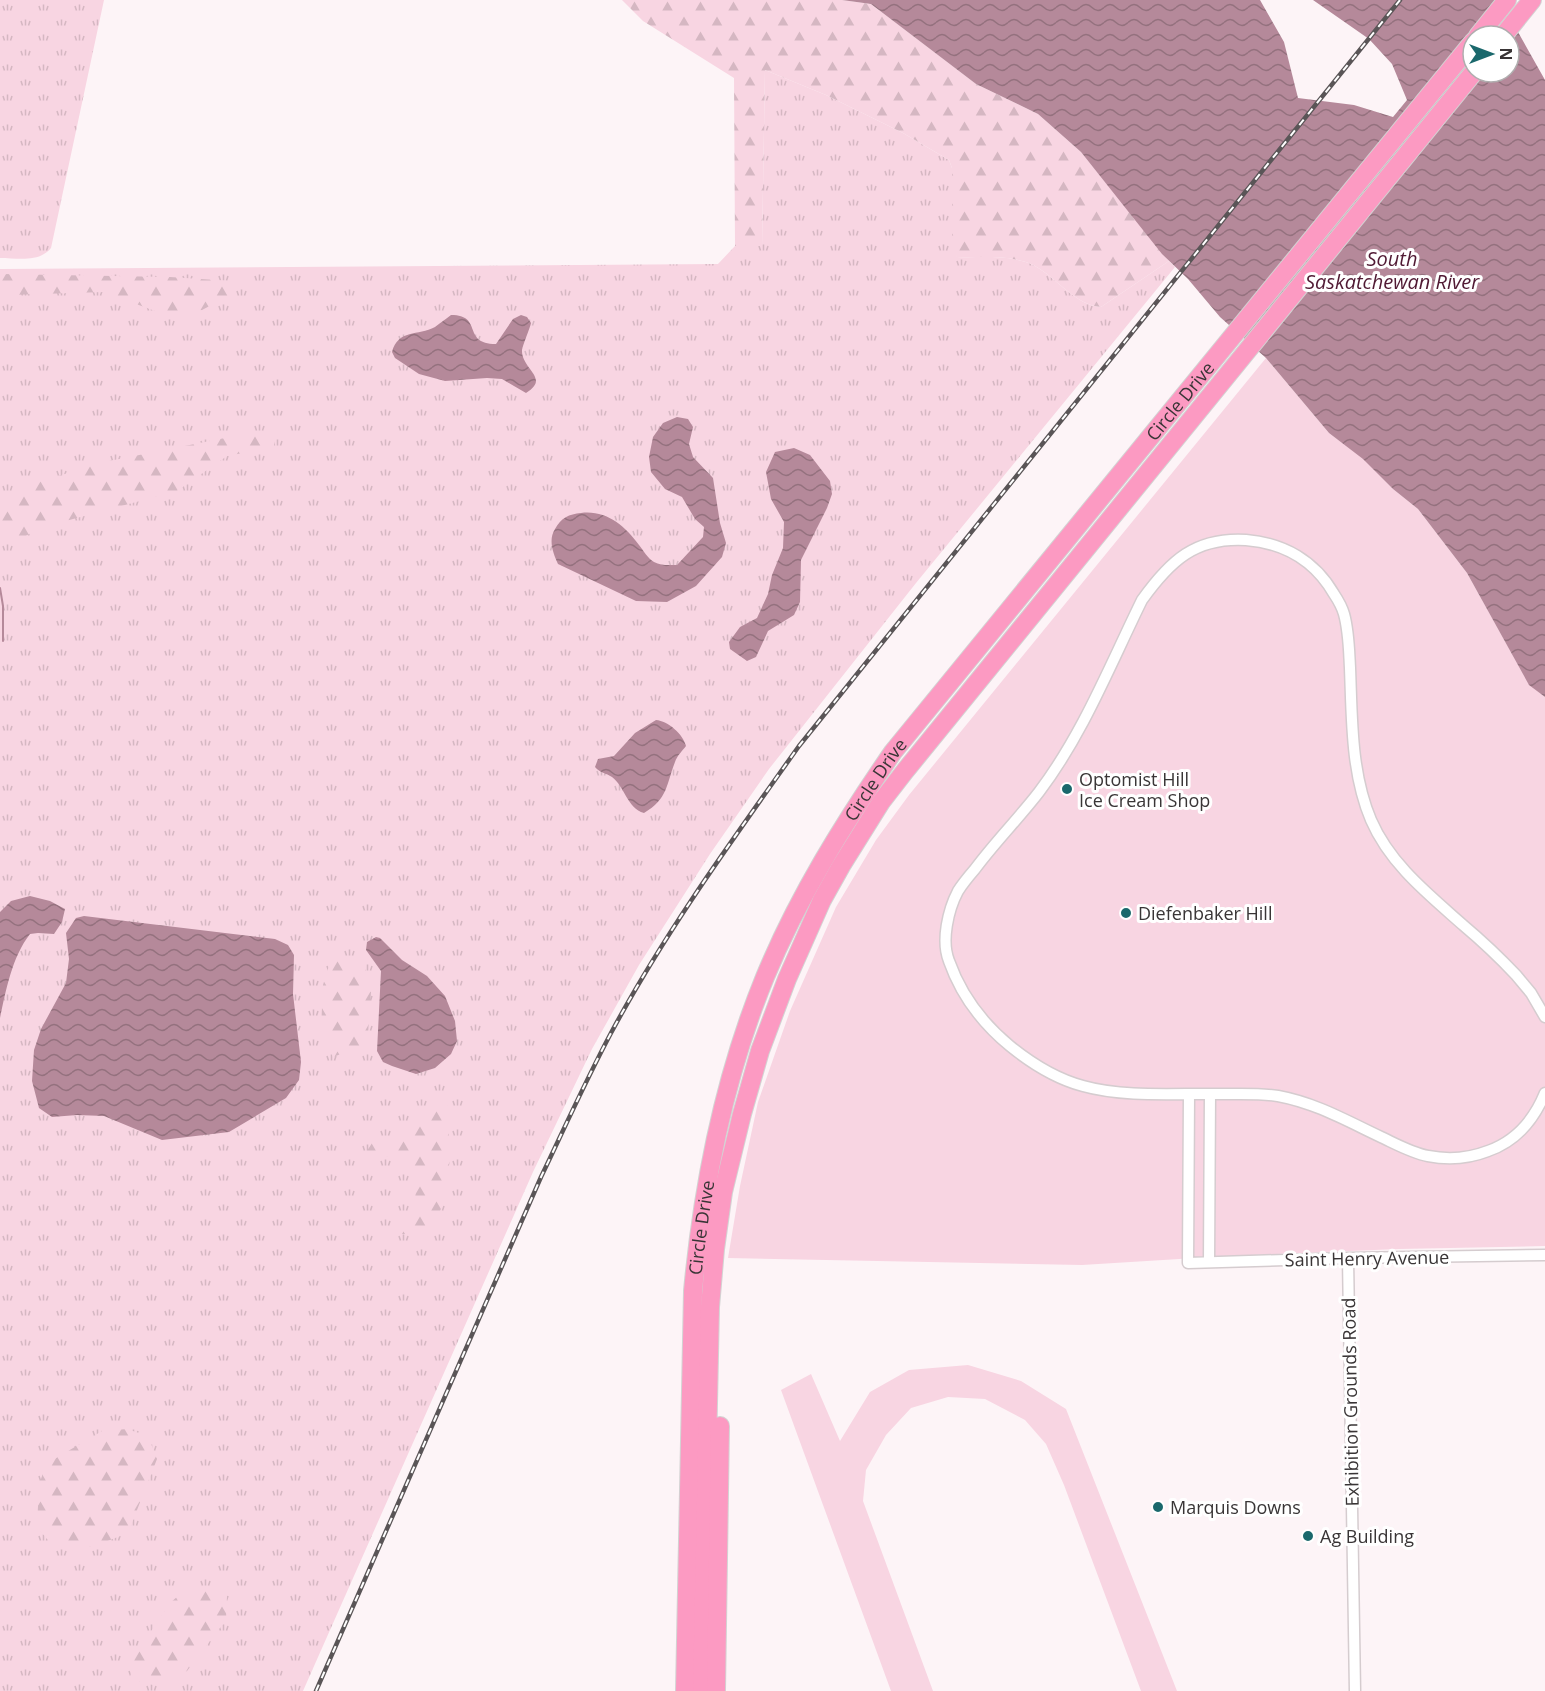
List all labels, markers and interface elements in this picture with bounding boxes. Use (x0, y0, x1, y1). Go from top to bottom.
north arrow (1461, 24, 1521, 84)
text: N (1495, 47, 1517, 61)
water label: South Saskatchewan River (1305, 245, 1480, 295)
street label: Circle Drive (1140, 356, 1219, 445)
street label: Circle Drive (838, 733, 912, 825)
place label: Optomist Hill Ice Cream Shop (1079, 767, 1210, 812)
marker: Optomist Hill Ice Cream Shop (1060, 782, 1074, 796)
place label: Diefenbaker Hill (1138, 901, 1272, 925)
marker: Diefenbaker Hill (1119, 906, 1133, 920)
street label: Circle Drive (683, 1178, 719, 1276)
street label: Saint Henry Avenue (1284, 1245, 1450, 1271)
street label: Exhibition Grounds Road (1336, 1297, 1364, 1507)
place label: Marquis Downs (1170, 1495, 1301, 1519)
marker: Marquis Downs (1151, 1500, 1165, 1514)
place label: Ag Building (1320, 1524, 1414, 1548)
marker: Ag Building (1301, 1529, 1315, 1543)

